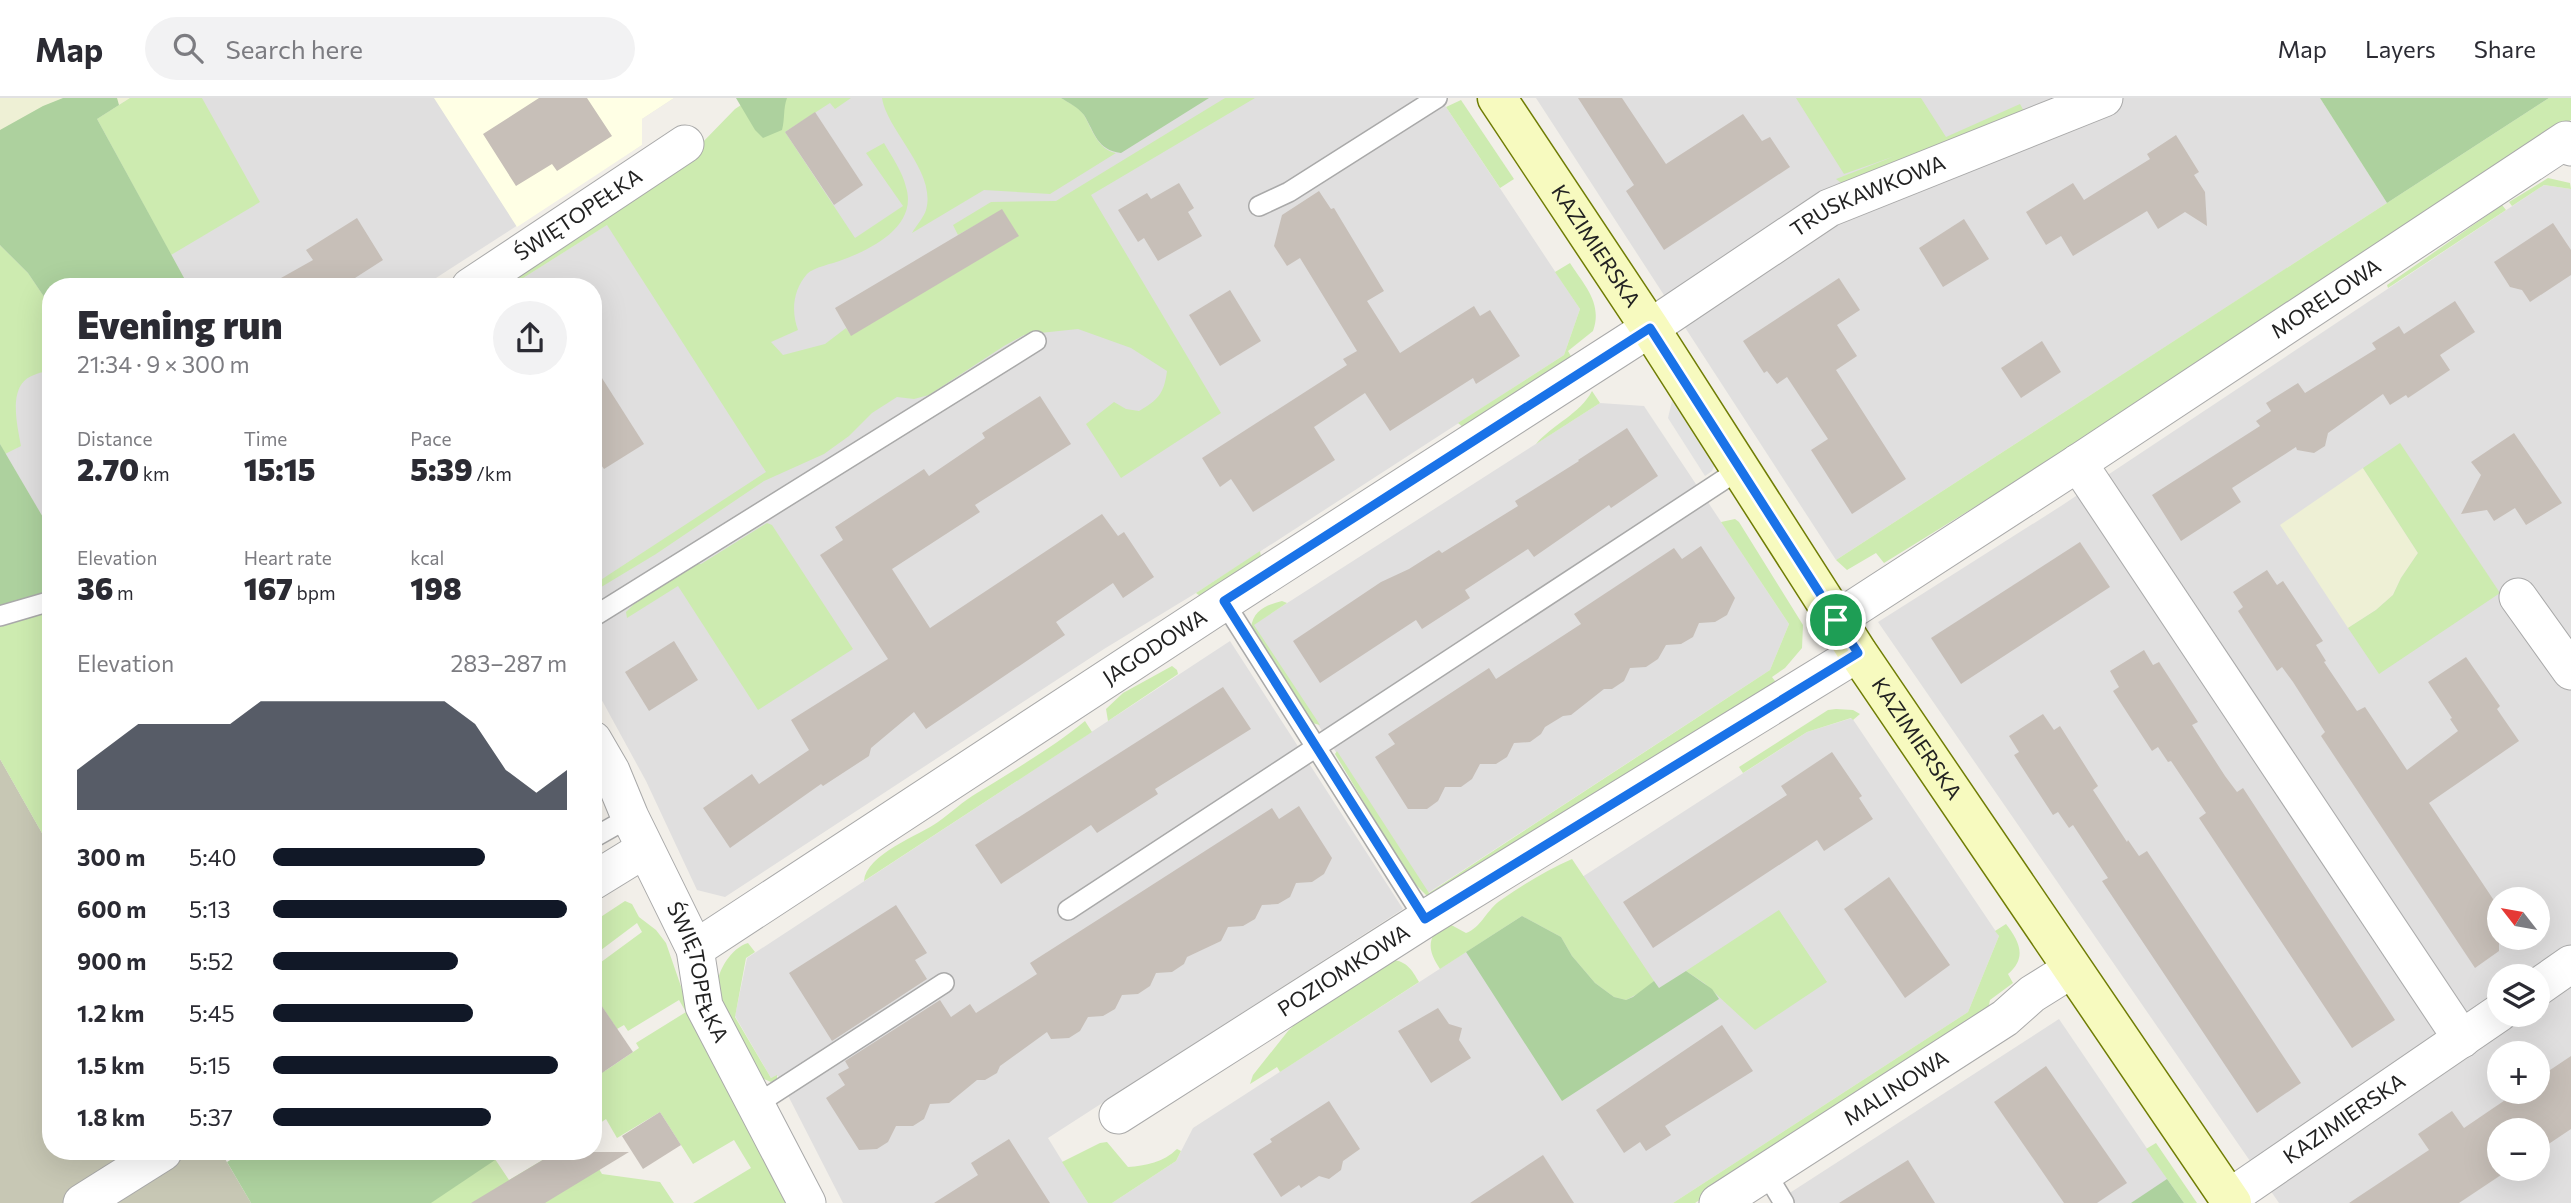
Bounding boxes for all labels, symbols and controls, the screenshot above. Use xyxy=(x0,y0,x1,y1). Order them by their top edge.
search box xyxy=(145,17,635,80)
text: Map xyxy=(35,28,103,69)
icon: search xyxy=(169,29,207,67)
text: Search here xyxy=(225,33,363,64)
text: Map xyxy=(2278,34,2327,63)
text: Layers xyxy=(2365,34,2436,63)
text: Share xyxy=(2474,34,2536,63)
street label: TRUSKAWKOWA xyxy=(1785,149,1948,241)
street label: ŚWIĘTOPEŁKA xyxy=(509,162,646,265)
street label: KAZIMIERSKA xyxy=(1547,179,1647,311)
street label: MORELOWA xyxy=(2266,252,2385,343)
text: Evening run xyxy=(77,300,283,347)
button: share xyxy=(493,301,567,375)
text: 21:34 · 9 × 300 m xyxy=(77,350,250,378)
text: Distance xyxy=(77,427,153,450)
text: Time xyxy=(244,427,287,450)
text: Pace xyxy=(410,427,452,450)
text: 2.70 xyxy=(77,450,139,487)
text: 15:15 xyxy=(244,450,315,487)
text: 5:39 xyxy=(410,450,473,487)
text: km xyxy=(139,462,170,485)
text: /km xyxy=(473,462,512,485)
text: Elevation xyxy=(77,546,157,569)
text: Heart rate xyxy=(244,546,332,569)
text: kcal xyxy=(410,546,444,569)
text: 36 xyxy=(77,569,113,606)
text: 167 xyxy=(244,569,293,606)
text: 198 xyxy=(410,569,462,606)
text: m xyxy=(113,581,134,604)
text: bpm xyxy=(293,581,336,604)
pin xyxy=(1806,590,1866,650)
icon: arrive xyxy=(1817,601,1855,639)
street label: JAGODOWA xyxy=(1097,603,1211,689)
text: Elevation xyxy=(77,649,174,677)
text: 283–287 m xyxy=(451,649,567,677)
street label: KAZIMIERSKA xyxy=(1867,672,1968,804)
text: 300 m xyxy=(77,843,145,871)
text: 5:40 xyxy=(189,843,236,871)
north arrow xyxy=(2487,887,2550,950)
map controls xyxy=(2487,887,2550,1181)
text: 600 m xyxy=(77,895,146,923)
text: 5:13 xyxy=(189,895,231,923)
street label: ŚWIĘTOPEŁKA xyxy=(663,897,735,1046)
street label: POZIOMKOWA xyxy=(1273,918,1414,1021)
text: 900 m xyxy=(77,947,146,975)
text: 5:52 xyxy=(189,947,234,975)
button: layers xyxy=(2487,964,2550,1027)
text: 1.2 km xyxy=(77,999,144,1027)
text: 5:45 xyxy=(189,999,235,1027)
button: + xyxy=(2487,1041,2550,1104)
street label: MALINOWA xyxy=(1838,1044,1952,1130)
text: 1.5 km xyxy=(77,1051,145,1079)
text: 5:15 xyxy=(189,1051,231,1079)
street label: KAZIMIERSKA xyxy=(2278,1067,2409,1168)
text: 1.8 km xyxy=(77,1103,145,1131)
text: 5:37 xyxy=(189,1103,233,1131)
button: − xyxy=(2487,1118,2550,1181)

